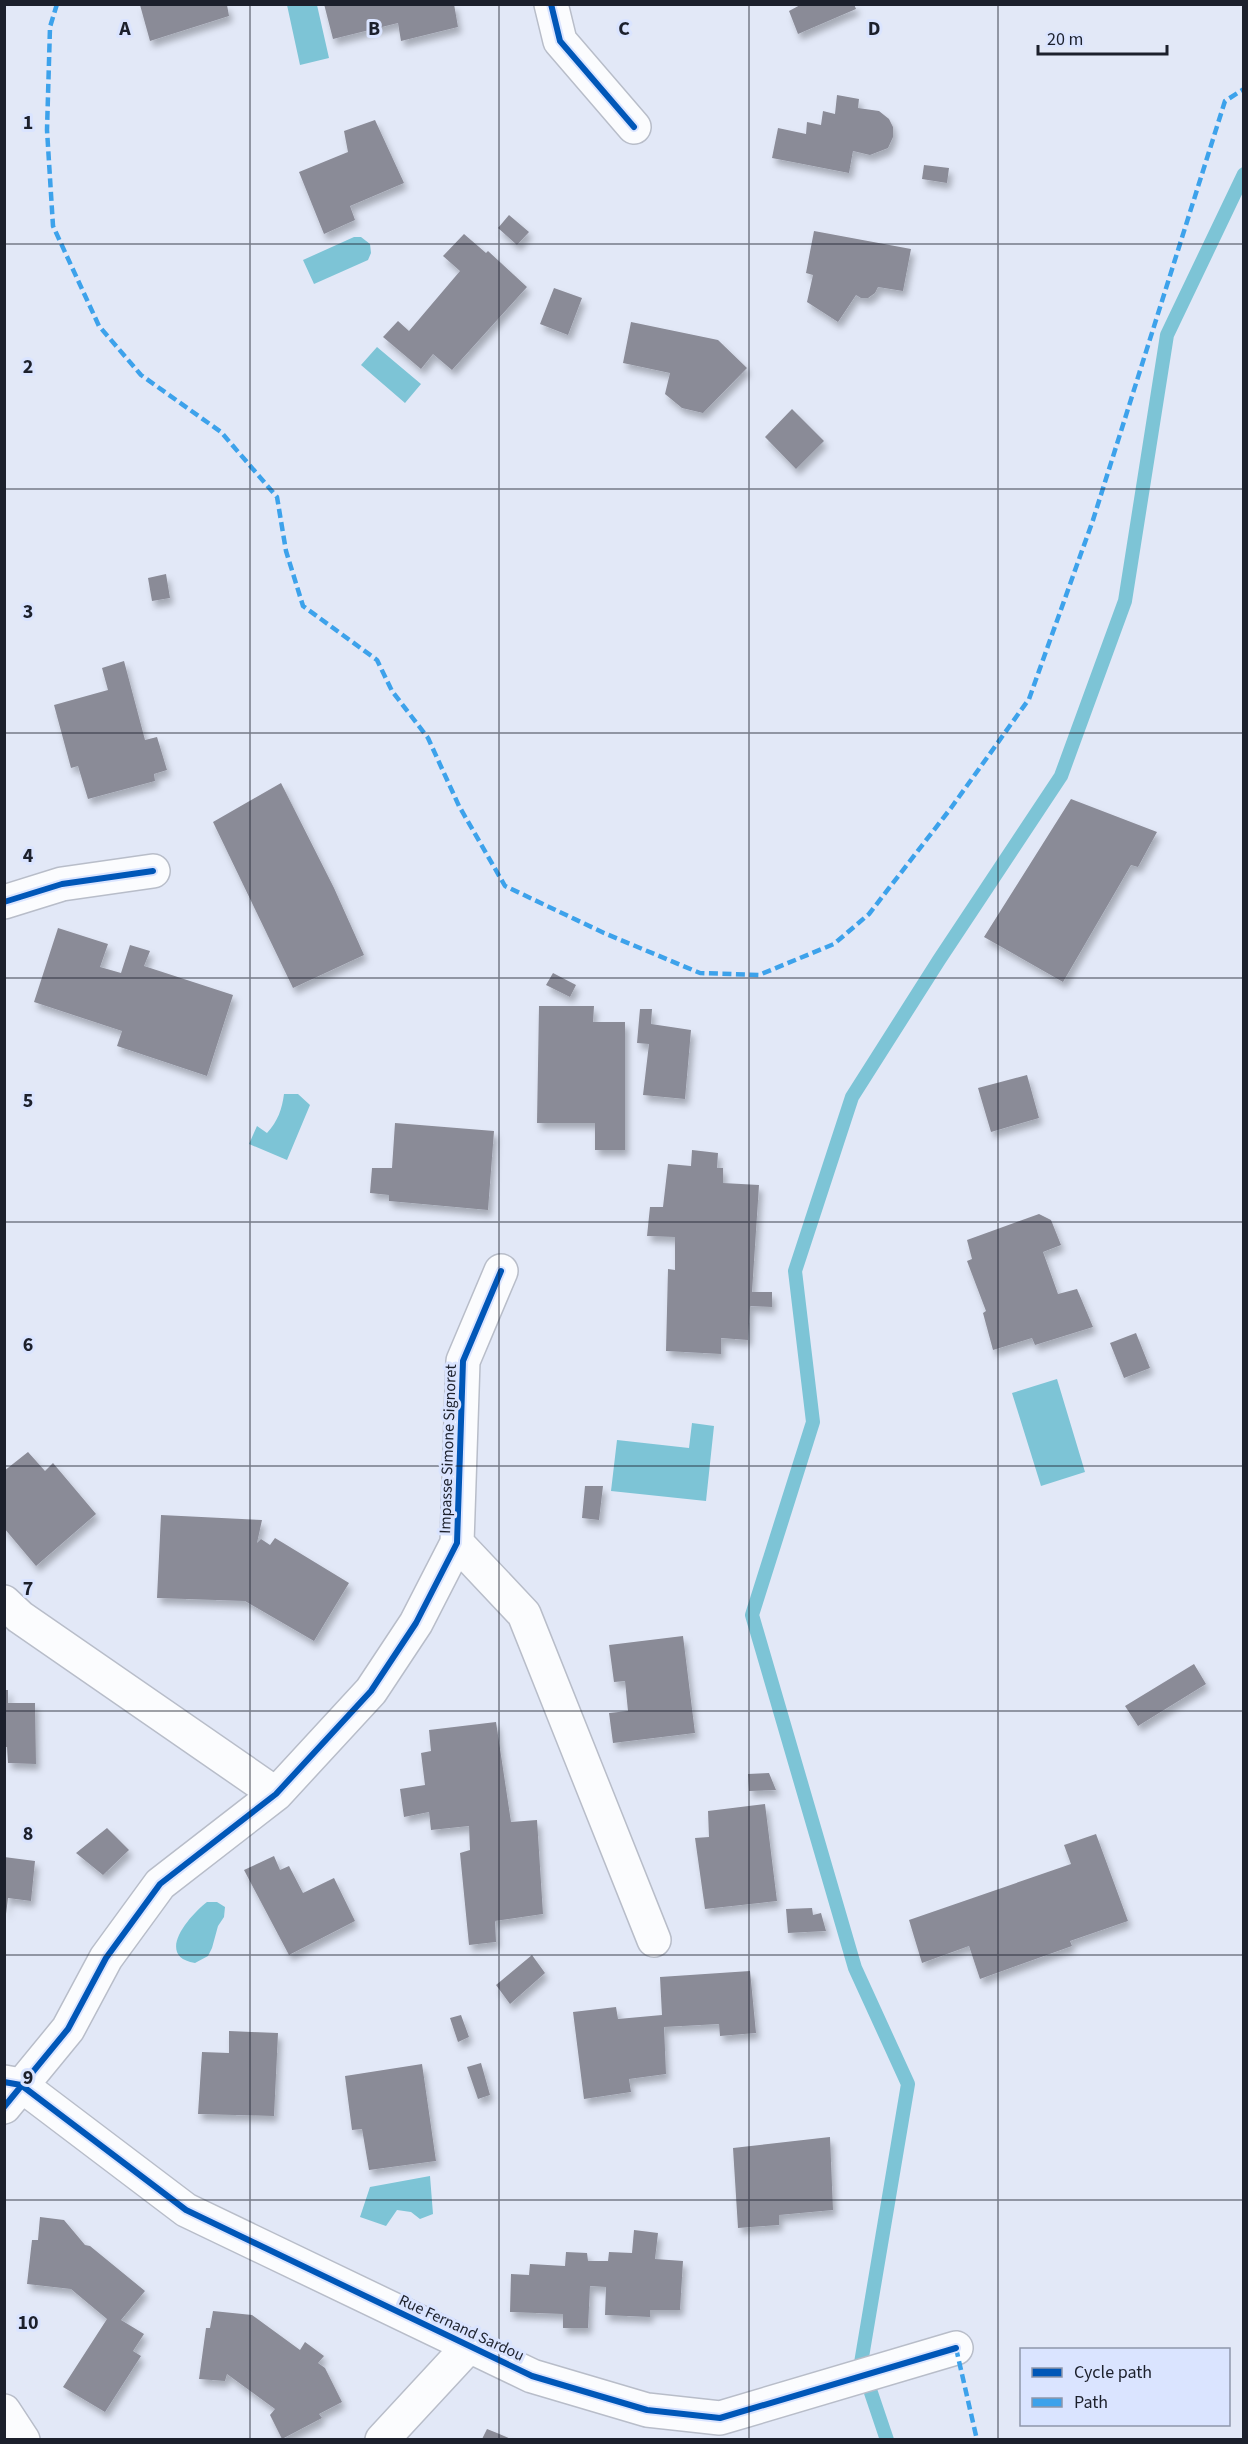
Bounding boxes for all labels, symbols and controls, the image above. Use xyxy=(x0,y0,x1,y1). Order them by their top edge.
text: A xyxy=(118,15,131,43)
text: B xyxy=(368,15,380,43)
text: C xyxy=(618,15,630,43)
text: D xyxy=(868,15,880,43)
scale bar xyxy=(1038,18,1167,56)
text: 20 m xyxy=(1047,27,1083,52)
text: 1 xyxy=(23,109,33,137)
text: 2 xyxy=(23,353,33,381)
text: 3 xyxy=(23,598,33,626)
text: 4 xyxy=(23,842,34,870)
text: 5 xyxy=(23,1087,33,1115)
text: 6 xyxy=(23,1331,33,1359)
street label: Impasse Simone Signoret xyxy=(434,1363,462,1534)
text: 7 xyxy=(23,1575,33,1603)
text: 8 xyxy=(23,1820,33,1848)
text: 9 xyxy=(23,2064,33,2092)
street label: Rue Fernand Sardou xyxy=(395,2289,528,2367)
text: 10 xyxy=(17,2309,39,2337)
legend xyxy=(1020,2348,1230,2426)
text: Cycle path xyxy=(1074,2360,1152,2385)
text: Path xyxy=(1074,2390,1108,2415)

